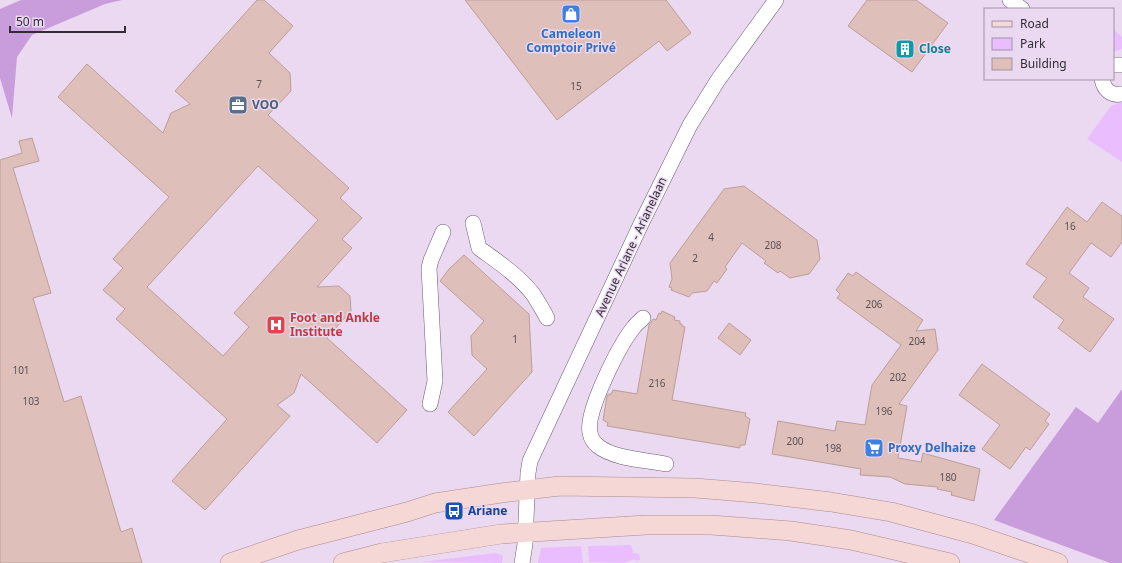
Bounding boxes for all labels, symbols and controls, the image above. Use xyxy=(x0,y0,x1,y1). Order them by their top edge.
shop icon: Cameleon Comptoir Privé xyxy=(560,3,582,25)
scale bar xyxy=(10,8,125,34)
legend xyxy=(984,8,1114,80)
text: 50 m xyxy=(16,13,44,30)
text: Road xyxy=(1020,15,1049,32)
place label: Cameleon Comptoir Privé xyxy=(526,25,616,56)
text: Park xyxy=(1020,35,1046,52)
building icon: Close xyxy=(894,38,916,60)
place label: Close xyxy=(919,40,951,57)
text: Building xyxy=(1020,55,1067,72)
house number: 7 xyxy=(256,77,262,91)
house number: 15 xyxy=(570,79,582,93)
office icon: VOO xyxy=(227,94,249,116)
place label: VOO xyxy=(252,96,279,113)
street label: Avenue Ariane - Arianelaan xyxy=(591,174,670,320)
house number: 16 xyxy=(1064,219,1076,233)
house number: 4 xyxy=(708,230,714,244)
house number: 208 xyxy=(764,238,782,252)
house number: 2 xyxy=(692,251,698,265)
house number: 206 xyxy=(865,297,883,311)
place label: Foot and Ankle Institute xyxy=(290,309,380,340)
hospital icon: Foot and Ankle Institute xyxy=(265,314,287,336)
house number: 1 xyxy=(512,332,518,346)
house number: 204 xyxy=(908,334,926,348)
house number: 101 xyxy=(12,363,30,377)
house number: 202 xyxy=(889,370,907,384)
house number: 216 xyxy=(648,376,666,390)
house number: 103 xyxy=(22,394,40,408)
house number: 196 xyxy=(875,404,893,418)
house number: 200 xyxy=(786,434,804,448)
supermarket icon: Proxy Delhaize xyxy=(863,437,885,459)
place label: Proxy Delhaize xyxy=(888,439,976,456)
house number: 198 xyxy=(824,441,842,455)
house number: 180 xyxy=(939,470,957,484)
bus stop icon: Ariane xyxy=(443,500,465,522)
place label: Ariane xyxy=(468,502,507,519)

